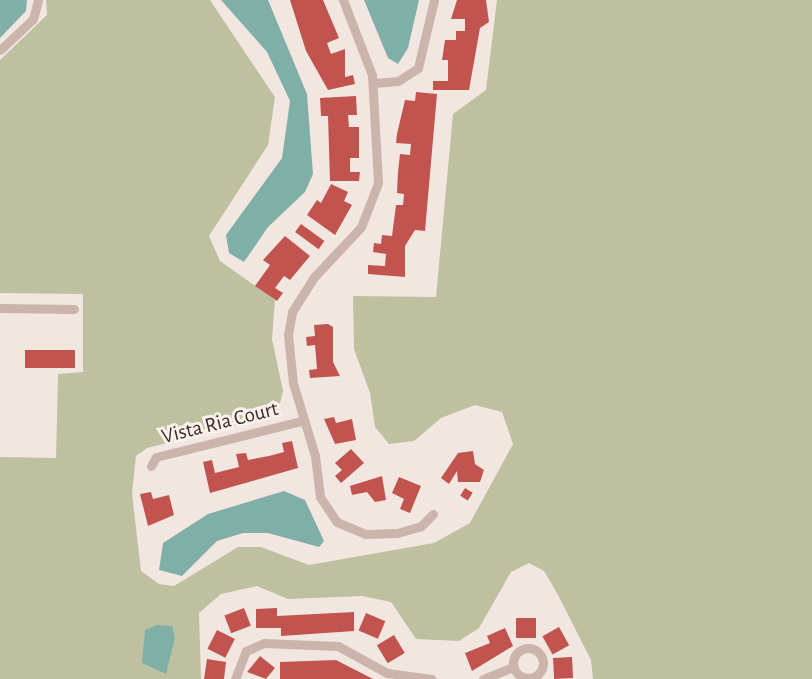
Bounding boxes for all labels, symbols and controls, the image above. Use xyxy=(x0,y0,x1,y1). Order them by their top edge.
street label: Vista Ria Court xyxy=(159,396,281,450)

